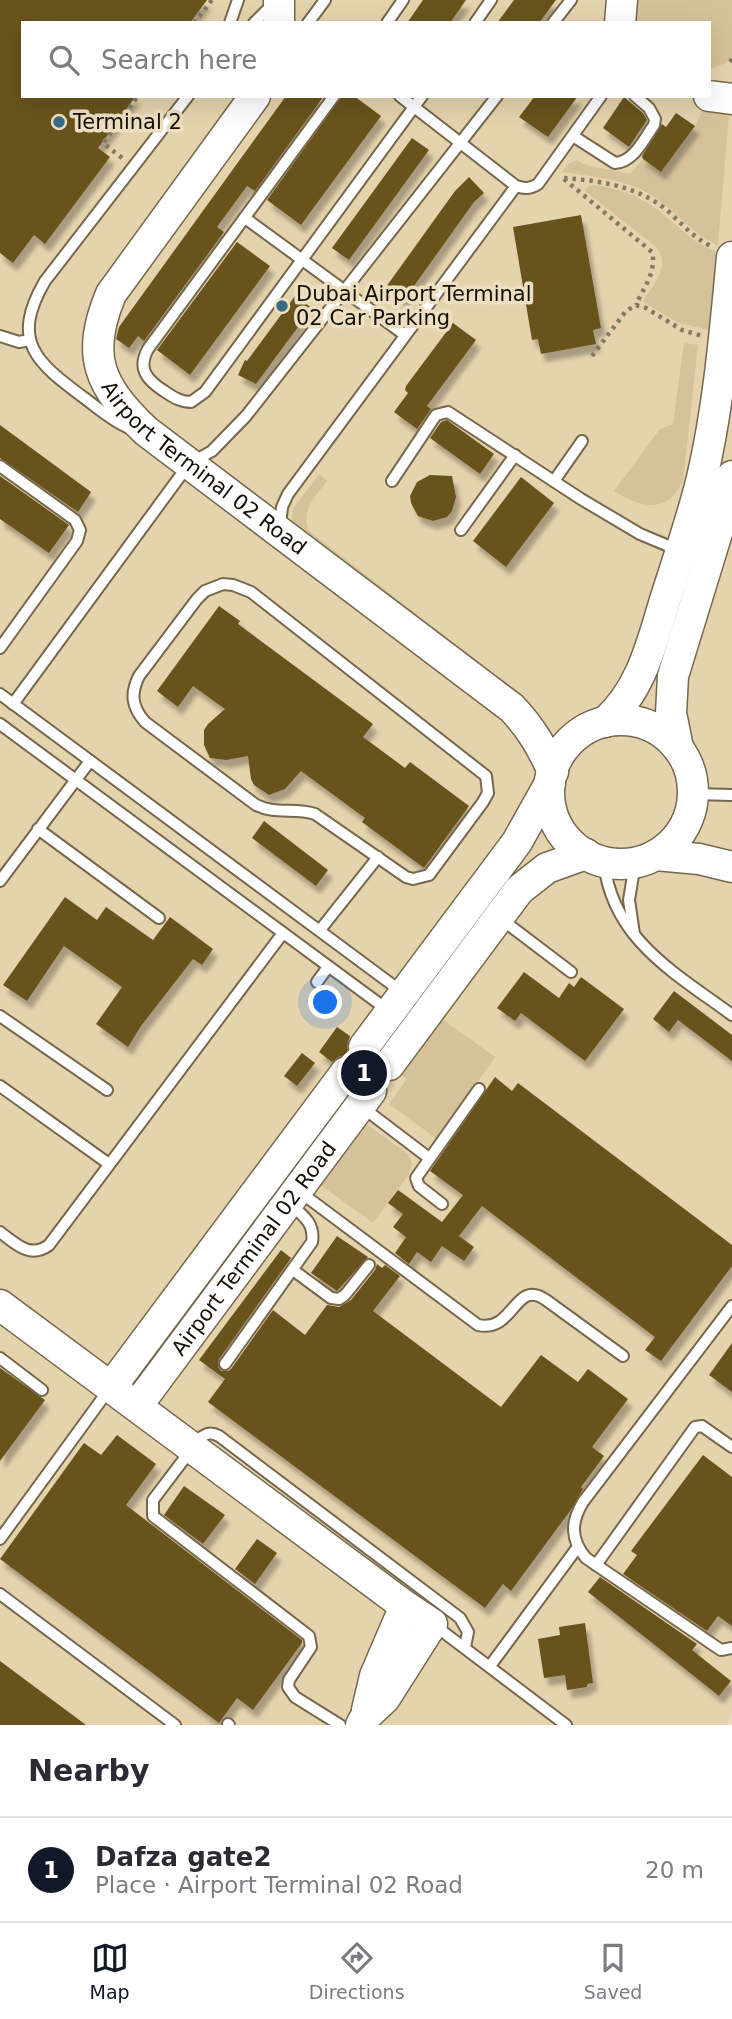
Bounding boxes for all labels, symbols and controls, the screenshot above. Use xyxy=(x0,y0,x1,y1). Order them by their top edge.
search box xyxy=(21,21,711,98)
icon: search xyxy=(45,41,83,79)
text: Search here xyxy=(101,45,257,75)
place label: Terminal 2 xyxy=(72,110,182,134)
marker: Terminal 2 xyxy=(51,114,67,130)
place label: Dubai Airport Terminal 02 Car Parking xyxy=(296,282,532,330)
marker: Dubai Airport Terminal 02 Car Parking xyxy=(274,298,290,314)
street label: Airport Terminal 02 Road xyxy=(96,377,311,560)
your location xyxy=(308,985,342,1019)
pin: 1 xyxy=(341,1047,387,1099)
street label: Airport Terminal 02 Road xyxy=(167,1137,341,1360)
text: Nearby xyxy=(28,1753,150,1788)
text: Dafza gate2 xyxy=(95,1842,271,1872)
text: 1 xyxy=(43,1857,59,1883)
text: 20 m xyxy=(645,1857,704,1883)
text: Place · Airport Terminal 02 Road xyxy=(95,1872,463,1898)
tab: Map xyxy=(90,1939,130,2003)
tab: Directions xyxy=(309,1939,405,2003)
tab: Saved xyxy=(584,1939,642,2003)

